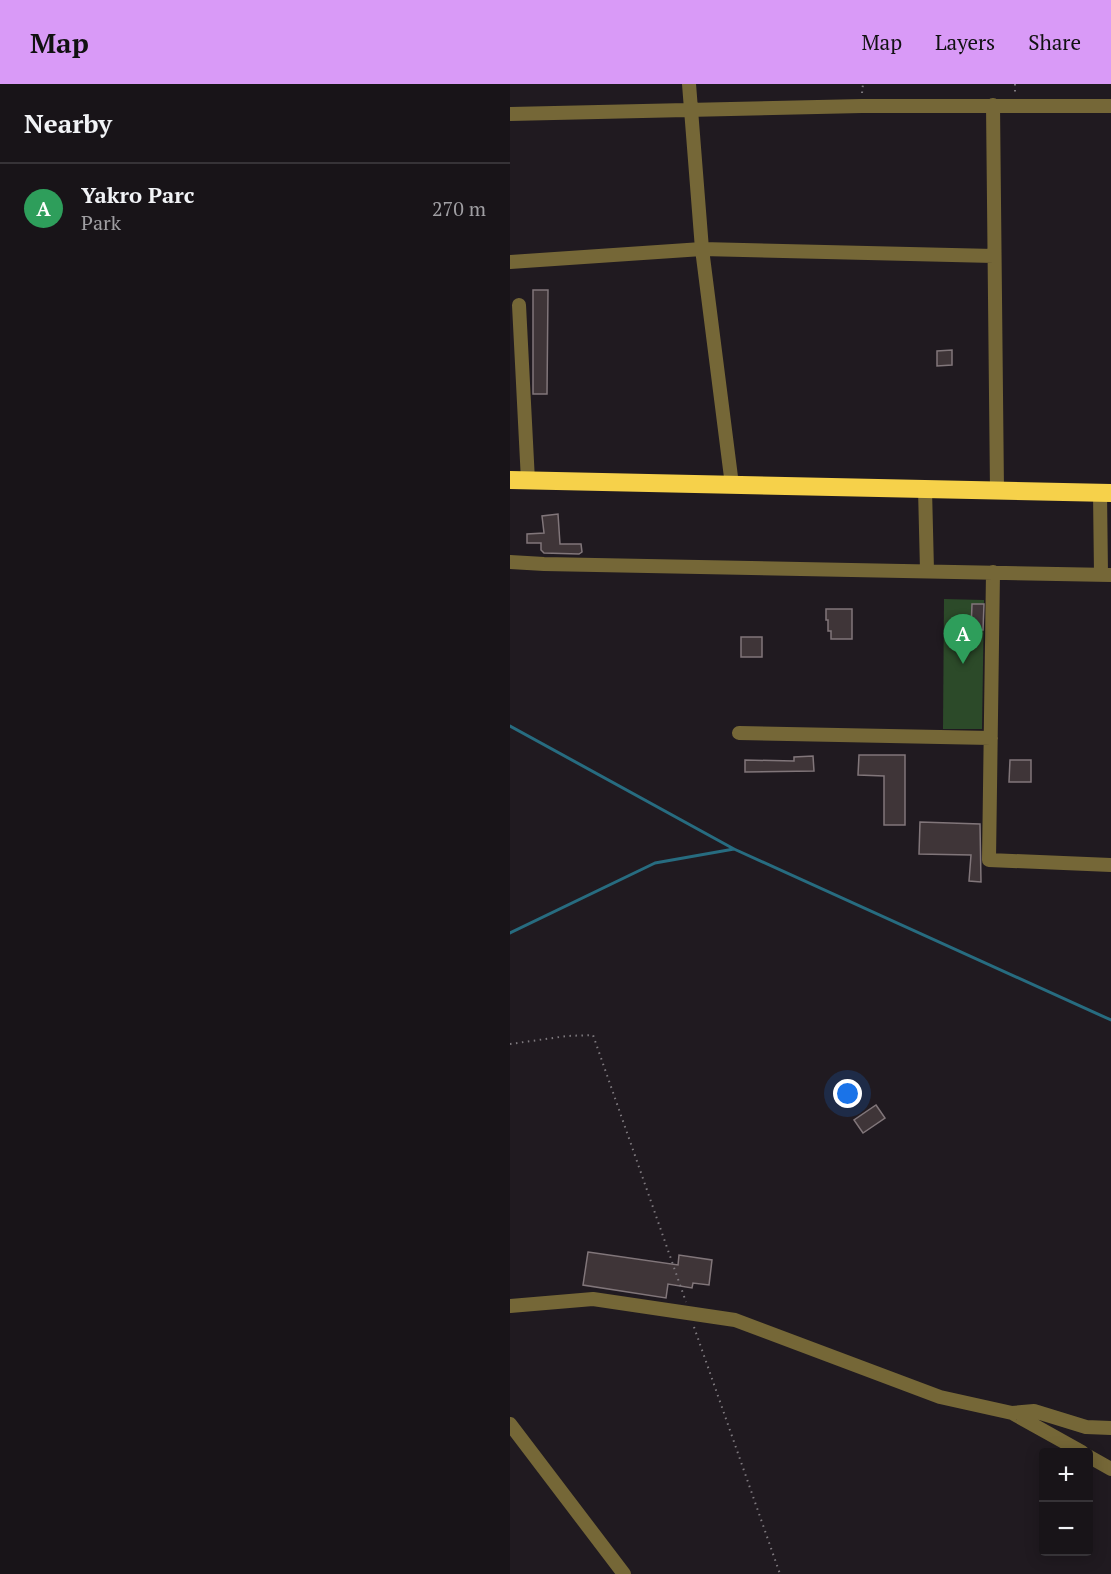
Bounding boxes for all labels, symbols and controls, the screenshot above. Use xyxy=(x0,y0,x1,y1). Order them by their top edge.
text: Map xyxy=(30,24,89,61)
text: Map xyxy=(861,28,902,56)
text: Layers xyxy=(935,28,995,56)
text: Share xyxy=(1028,28,1081,56)
text: Nearby xyxy=(24,106,112,140)
text: Yakro Parc xyxy=(81,180,194,209)
text: A xyxy=(36,195,51,222)
text: 270 m xyxy=(432,195,486,222)
text: Park xyxy=(81,209,121,236)
pin: A xyxy=(944,614,982,664)
your location xyxy=(833,1079,862,1108)
map controls xyxy=(1039,1448,1093,1556)
button: + xyxy=(1039,1448,1093,1502)
button: − xyxy=(1039,1502,1093,1556)

